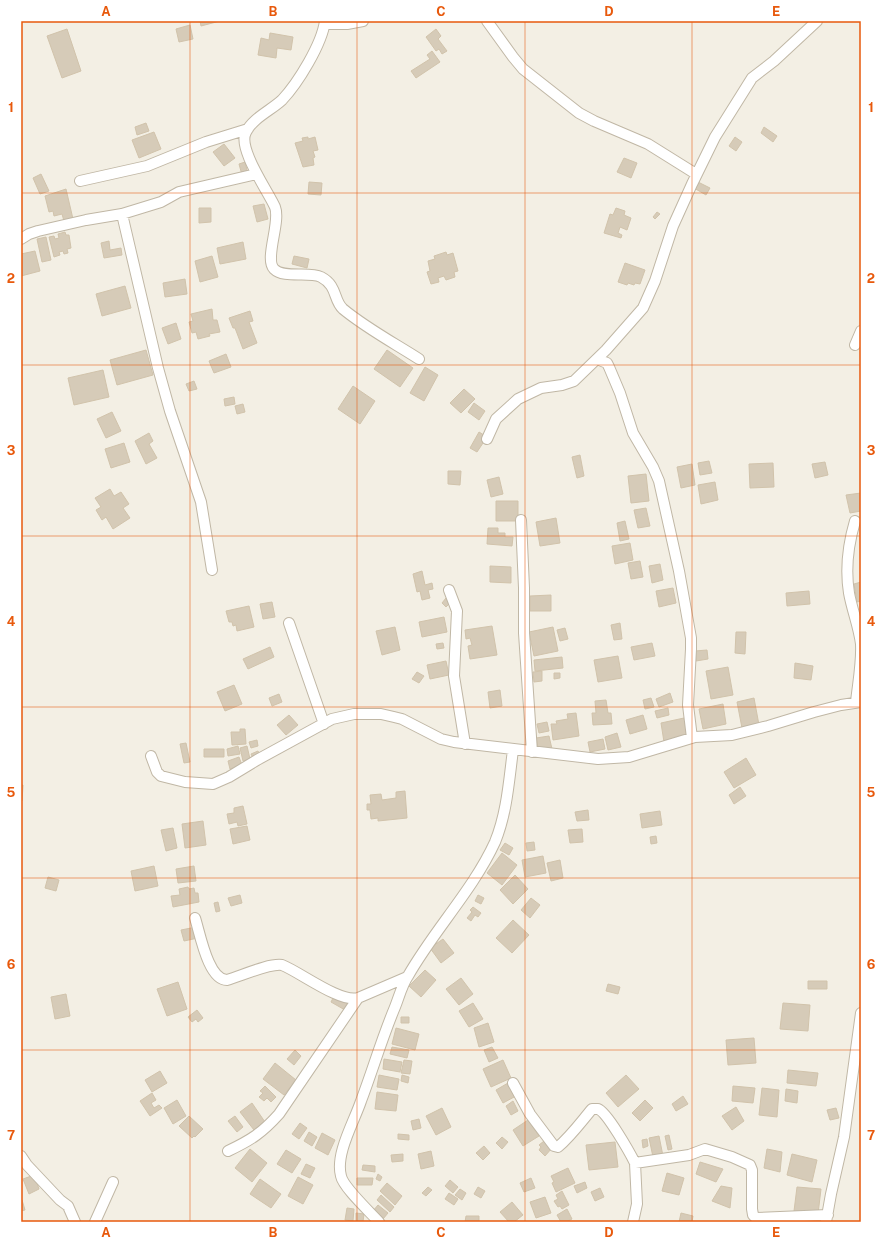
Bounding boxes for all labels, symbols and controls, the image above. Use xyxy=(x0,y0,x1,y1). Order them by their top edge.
text: A xyxy=(101,4,111,19)
text: B xyxy=(269,4,278,19)
text: C xyxy=(436,4,446,19)
text: D xyxy=(604,4,614,19)
text: E xyxy=(772,4,780,19)
text: 1 xyxy=(8,100,14,115)
text: 1 xyxy=(868,100,874,115)
text: 2 xyxy=(7,271,15,286)
text: 2 xyxy=(867,271,875,286)
text: 3 xyxy=(7,443,16,458)
text: 3 xyxy=(867,443,876,458)
text: 4 xyxy=(7,614,16,629)
text: 4 xyxy=(867,614,876,629)
text: 5 xyxy=(7,785,16,800)
text: 5 xyxy=(867,785,876,800)
text: 6 xyxy=(7,957,16,972)
text: 6 xyxy=(867,957,876,972)
text: 7 xyxy=(7,1128,15,1143)
text: 7 xyxy=(867,1128,875,1143)
text: A xyxy=(101,1225,111,1240)
text: B xyxy=(269,1225,278,1240)
text: C xyxy=(436,1225,446,1240)
text: D xyxy=(604,1225,614,1240)
text: E xyxy=(772,1225,780,1240)

